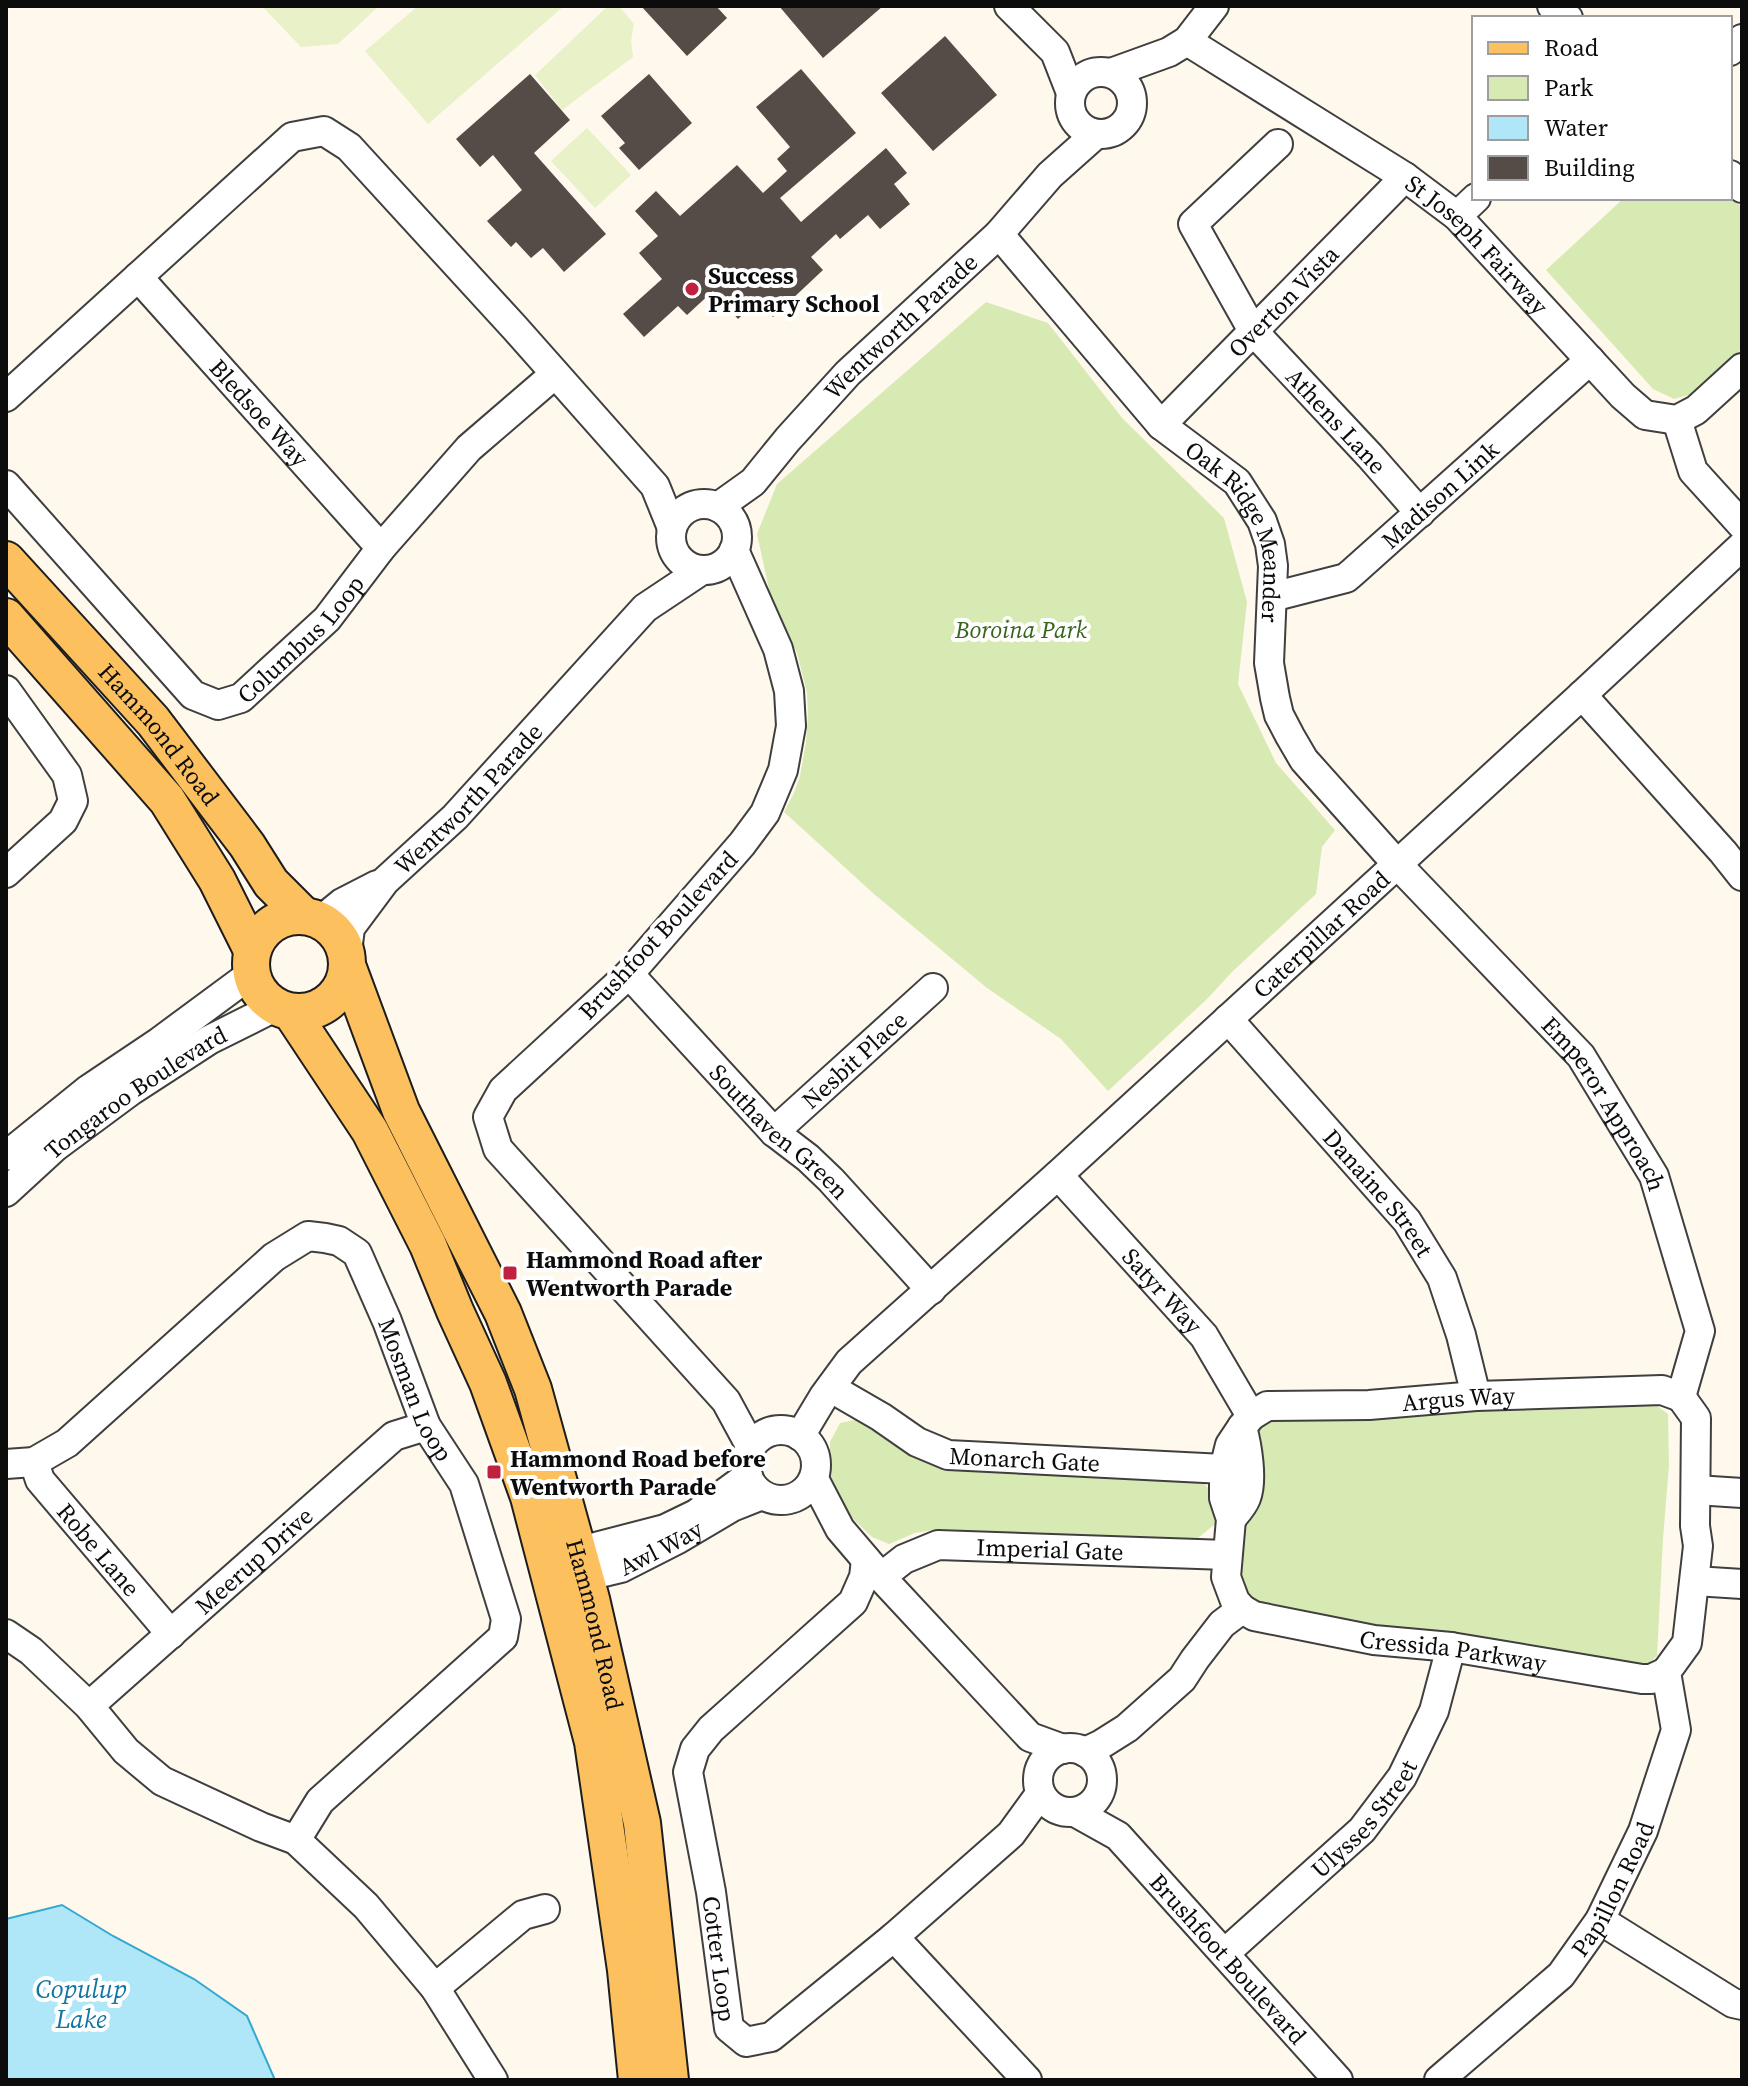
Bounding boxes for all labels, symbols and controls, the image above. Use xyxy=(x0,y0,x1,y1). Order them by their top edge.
legend xyxy=(1472,16,1732,200)
text: Road xyxy=(1544,31,1599,64)
text: Park xyxy=(1544,71,1594,104)
text: Water xyxy=(1544,111,1608,144)
text: Building xyxy=(1544,151,1635,184)
street label: St Joseph Fairway xyxy=(1399,167,1557,322)
street label: Overton Vista xyxy=(1220,237,1346,364)
street label: Wentworth Parade xyxy=(816,246,984,406)
place label: Success Primary School xyxy=(708,259,880,320)
marker: Success Primary School xyxy=(683,280,701,298)
street label: Bledsoe Way xyxy=(202,351,317,474)
street label: Athens Lane xyxy=(1279,360,1394,481)
street label: Oak Ridge Meander xyxy=(1179,433,1290,623)
street label: Madison Link xyxy=(1374,433,1506,556)
street label: Columbus Loop xyxy=(229,568,371,710)
park label: Boroina Park xyxy=(954,613,1088,646)
street label: Hammond Road xyxy=(91,656,228,812)
street label: Wentworth Parade xyxy=(387,715,549,882)
street label: Brushfoot Boulevard xyxy=(571,843,745,1027)
street label: Caterpillar Road xyxy=(1245,862,1397,1005)
street label: Nesbit Place xyxy=(794,1003,914,1116)
street label: Emperor Approach xyxy=(1535,1009,1674,1195)
street label: Tongaroo Boulevard xyxy=(36,1017,232,1166)
street label: Southaven Green xyxy=(703,1056,857,1206)
street label: Danaine Street xyxy=(1316,1121,1442,1263)
street label: Satyr Way xyxy=(1115,1240,1211,1341)
place label: Hammond Road after Wentworth Parade xyxy=(526,1243,763,1304)
marker: Hammond Road after Wentworth Parade xyxy=(501,1264,519,1282)
street label: Mosman Loop xyxy=(371,1313,461,1467)
street label: Argus Way xyxy=(1401,1378,1516,1419)
street label: Monarch Gate xyxy=(948,1439,1101,1479)
place label: Hammond Road before Wentworth Parade xyxy=(510,1442,766,1503)
marker: Hammond Road before Wentworth Parade xyxy=(485,1463,503,1481)
street label: Robe Lane xyxy=(50,1496,148,1603)
street label: Meerup Drive xyxy=(188,1499,320,1621)
street label: Awl Way xyxy=(613,1511,709,1583)
street label: Imperial Gate xyxy=(976,1530,1124,1568)
street label: Hammond Road xyxy=(559,1535,632,1713)
street label: Cressida Parkway xyxy=(1357,1621,1550,1679)
street label: Ulysses Street xyxy=(1303,1754,1424,1885)
street label: Papillon Road xyxy=(1563,1817,1662,1963)
street label: Brushfoot Boulevard xyxy=(1142,1866,1315,2051)
street label: Cotter Loop xyxy=(695,1894,744,2023)
water label: Copulup Lake xyxy=(35,1971,127,2037)

